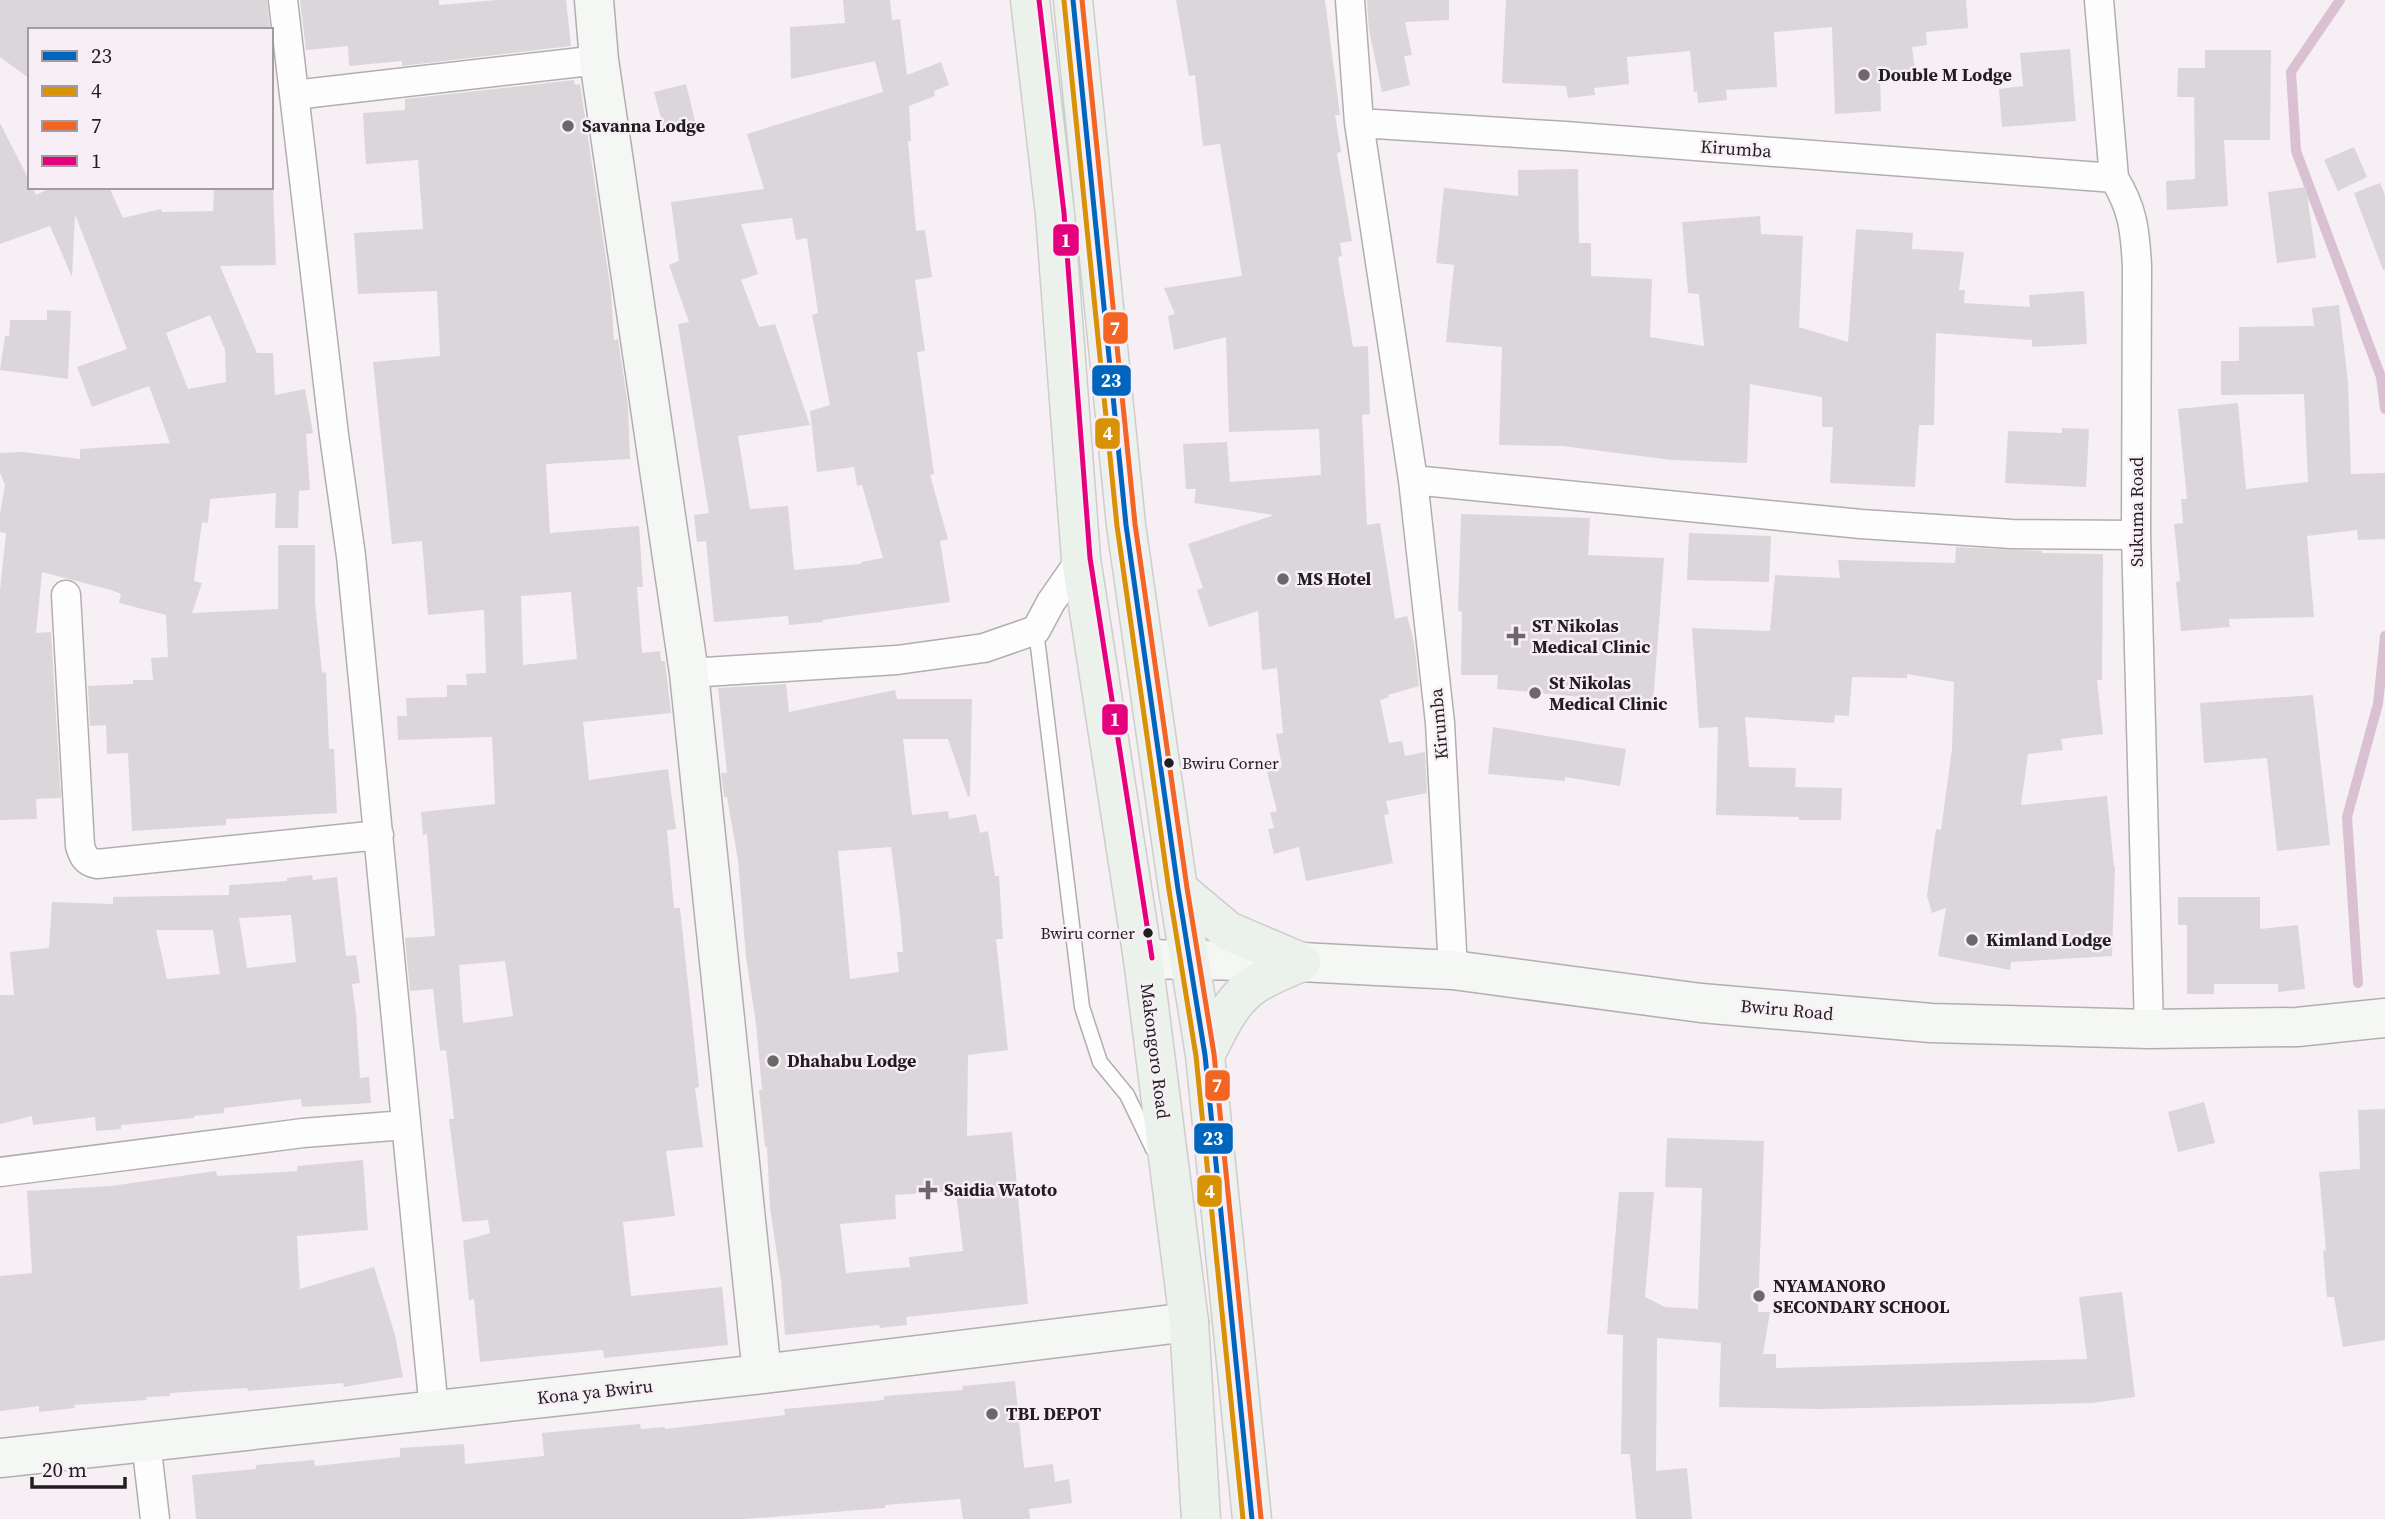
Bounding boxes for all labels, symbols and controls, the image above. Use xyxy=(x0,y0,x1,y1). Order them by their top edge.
legend xyxy=(28,28,273,189)
text: 23 xyxy=(91,41,112,70)
place label: Double M Lodge xyxy=(1878,62,2012,87)
marker: Double M Lodge xyxy=(1856,67,1872,83)
text: 4 xyxy=(91,76,102,105)
text: 7 xyxy=(91,111,102,140)
place label: Savanna Lodge xyxy=(582,113,705,138)
marker: Savanna Lodge xyxy=(560,118,576,134)
street label: Kirumba xyxy=(1700,134,1773,164)
text: 1 xyxy=(91,146,102,175)
line badge: 1 xyxy=(1052,223,1080,257)
text: 1 xyxy=(1061,227,1071,253)
line badge: 7 xyxy=(1102,311,1129,345)
text: 7 xyxy=(1110,315,1120,341)
line badge: 23 xyxy=(1091,364,1132,397)
text: 23 xyxy=(1101,367,1121,393)
line badge: 4 xyxy=(1094,417,1121,450)
text: 4 xyxy=(1103,420,1113,446)
street label: Sukuma Road xyxy=(2124,457,2149,567)
place label: MS Hotel xyxy=(1297,566,1372,591)
marker: MS Hotel xyxy=(1275,571,1291,587)
place label: ST Nikolas Medical Clinic xyxy=(1532,613,1650,659)
marker: ST Nikolas Medical Clinic xyxy=(1506,626,1526,646)
place label: St Nikolas Medical Clinic xyxy=(1549,670,1667,716)
marker: St Nikolas Medical Clinic xyxy=(1527,685,1543,701)
street label: Kirumba xyxy=(1423,687,1454,761)
line badge: 1 xyxy=(1101,703,1129,736)
text: 1 xyxy=(1110,706,1120,732)
place label: Bwiru Corner xyxy=(1182,752,1279,774)
marker: Bwiru Corner xyxy=(1162,756,1176,770)
place label: Bwiru corner xyxy=(1040,922,1135,944)
marker: Bwiru corner xyxy=(1141,926,1155,940)
place label: Kimland Lodge xyxy=(1986,927,2111,952)
marker: Kimland Lodge xyxy=(1964,932,1980,948)
street label: Makongoro Road xyxy=(1135,982,1176,1120)
street label: Bwiru Road xyxy=(1740,993,1835,1026)
place label: Dhahabu Lodge xyxy=(787,1048,916,1073)
marker: Dhahabu Lodge xyxy=(765,1053,781,1069)
line badge: 7 xyxy=(1204,1069,1231,1102)
text: 7 xyxy=(1212,1072,1222,1098)
line badge: 23 xyxy=(1193,1122,1234,1155)
text: 23 xyxy=(1203,1125,1223,1151)
line badge: 4 xyxy=(1196,1174,1223,1208)
place label: Saidia Watoto xyxy=(944,1177,1057,1202)
text: 4 xyxy=(1205,1178,1215,1204)
marker: Saidia Watoto xyxy=(918,1180,938,1200)
place label: NYAMANORO SECONDARY SCHOOL xyxy=(1773,1273,1950,1319)
marker: NYAMANORO SECONDARY SCHOOL xyxy=(1751,1288,1767,1304)
street label: Kona ya Bwiru xyxy=(536,1373,654,1410)
place label: TBL DEPOT xyxy=(1006,1401,1102,1426)
marker: TBL DEPOT xyxy=(984,1406,1000,1422)
scale bar xyxy=(32,1446,124,1490)
text: 20 m xyxy=(42,1455,87,1484)

